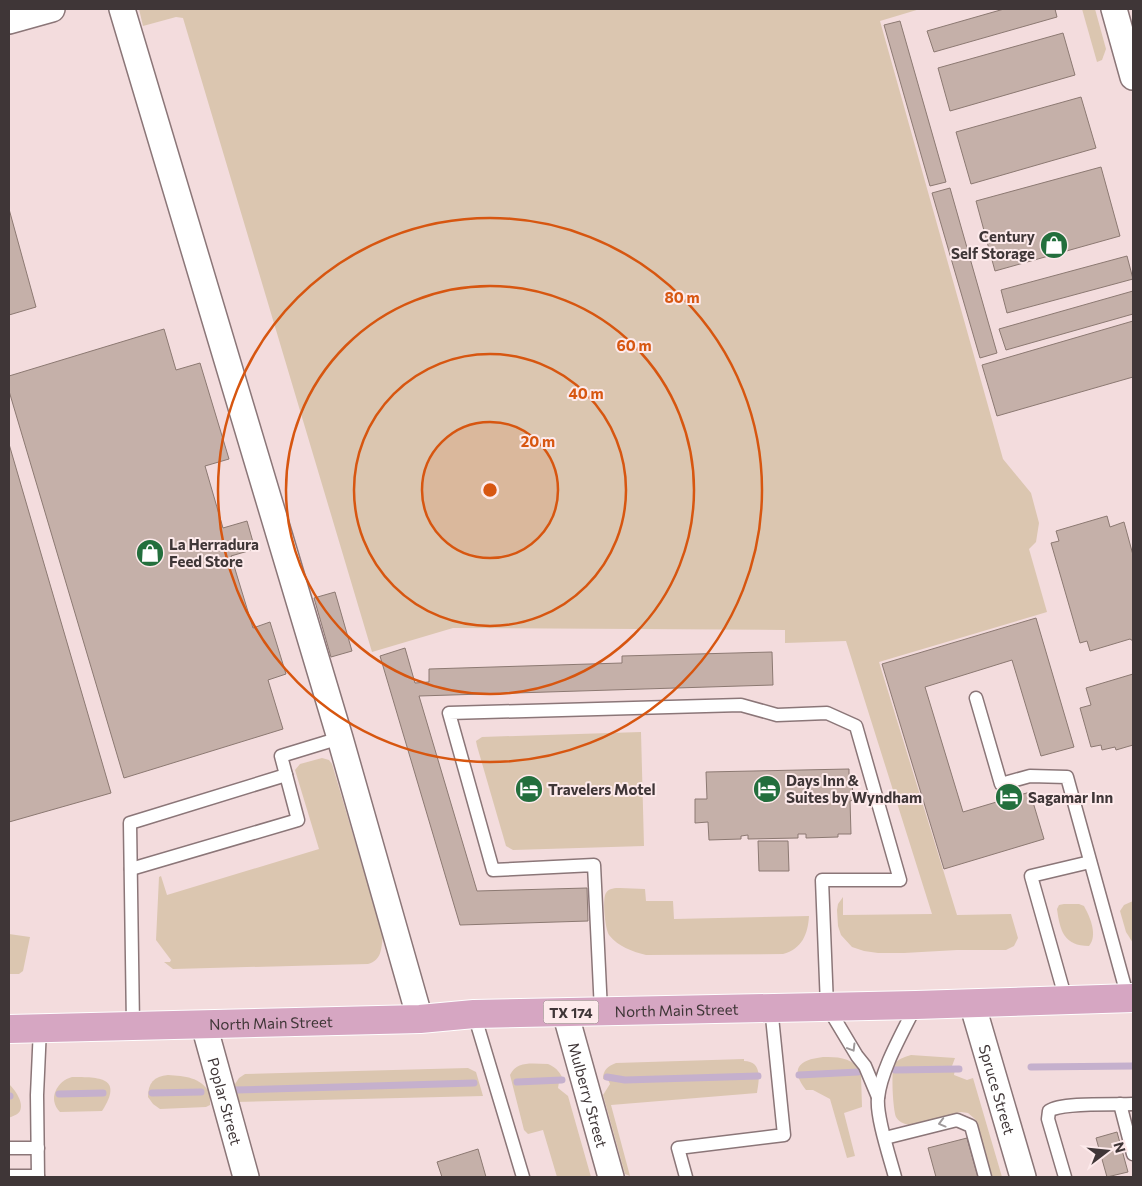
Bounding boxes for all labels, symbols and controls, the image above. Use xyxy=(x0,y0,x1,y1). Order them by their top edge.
place label: Century Self Storage xyxy=(951,227,1036,262)
shop icon: Century Self Storage xyxy=(1039,230,1069,260)
text: 80 m xyxy=(664,288,700,306)
text: 60 m xyxy=(616,336,652,354)
text: 40 m xyxy=(568,384,604,402)
text: 20 m xyxy=(521,432,555,450)
centre of rings xyxy=(481,481,499,499)
place label: La Herradura Feed Store xyxy=(169,535,259,570)
shop icon: La Herradura Feed Store xyxy=(135,538,165,568)
place label: Days Inn & Suites by Wyndham xyxy=(786,771,922,806)
hotel icon: Travelers Motel xyxy=(514,774,544,804)
hotel icon: Days Inn & Suites by Wyndham xyxy=(752,774,782,804)
place label: Travelers Motel xyxy=(548,780,656,798)
hotel icon: Sagamar Inn xyxy=(994,782,1024,812)
place label: Sagamar Inn xyxy=(1028,788,1113,806)
road number: TX 174 xyxy=(544,1000,598,1024)
street label: North Main Street xyxy=(615,1000,739,1020)
street label: North Main Street xyxy=(209,1012,333,1033)
street label: Mulberry Street xyxy=(565,1040,611,1149)
one-way arrow xyxy=(845,1042,855,1051)
street label: Spruce Street xyxy=(976,1042,1019,1136)
street label: Poplar Street xyxy=(204,1055,246,1147)
one-way arrow xyxy=(939,1118,947,1128)
north arrow xyxy=(1082,1126,1132,1176)
text: N xyxy=(1110,1140,1130,1155)

